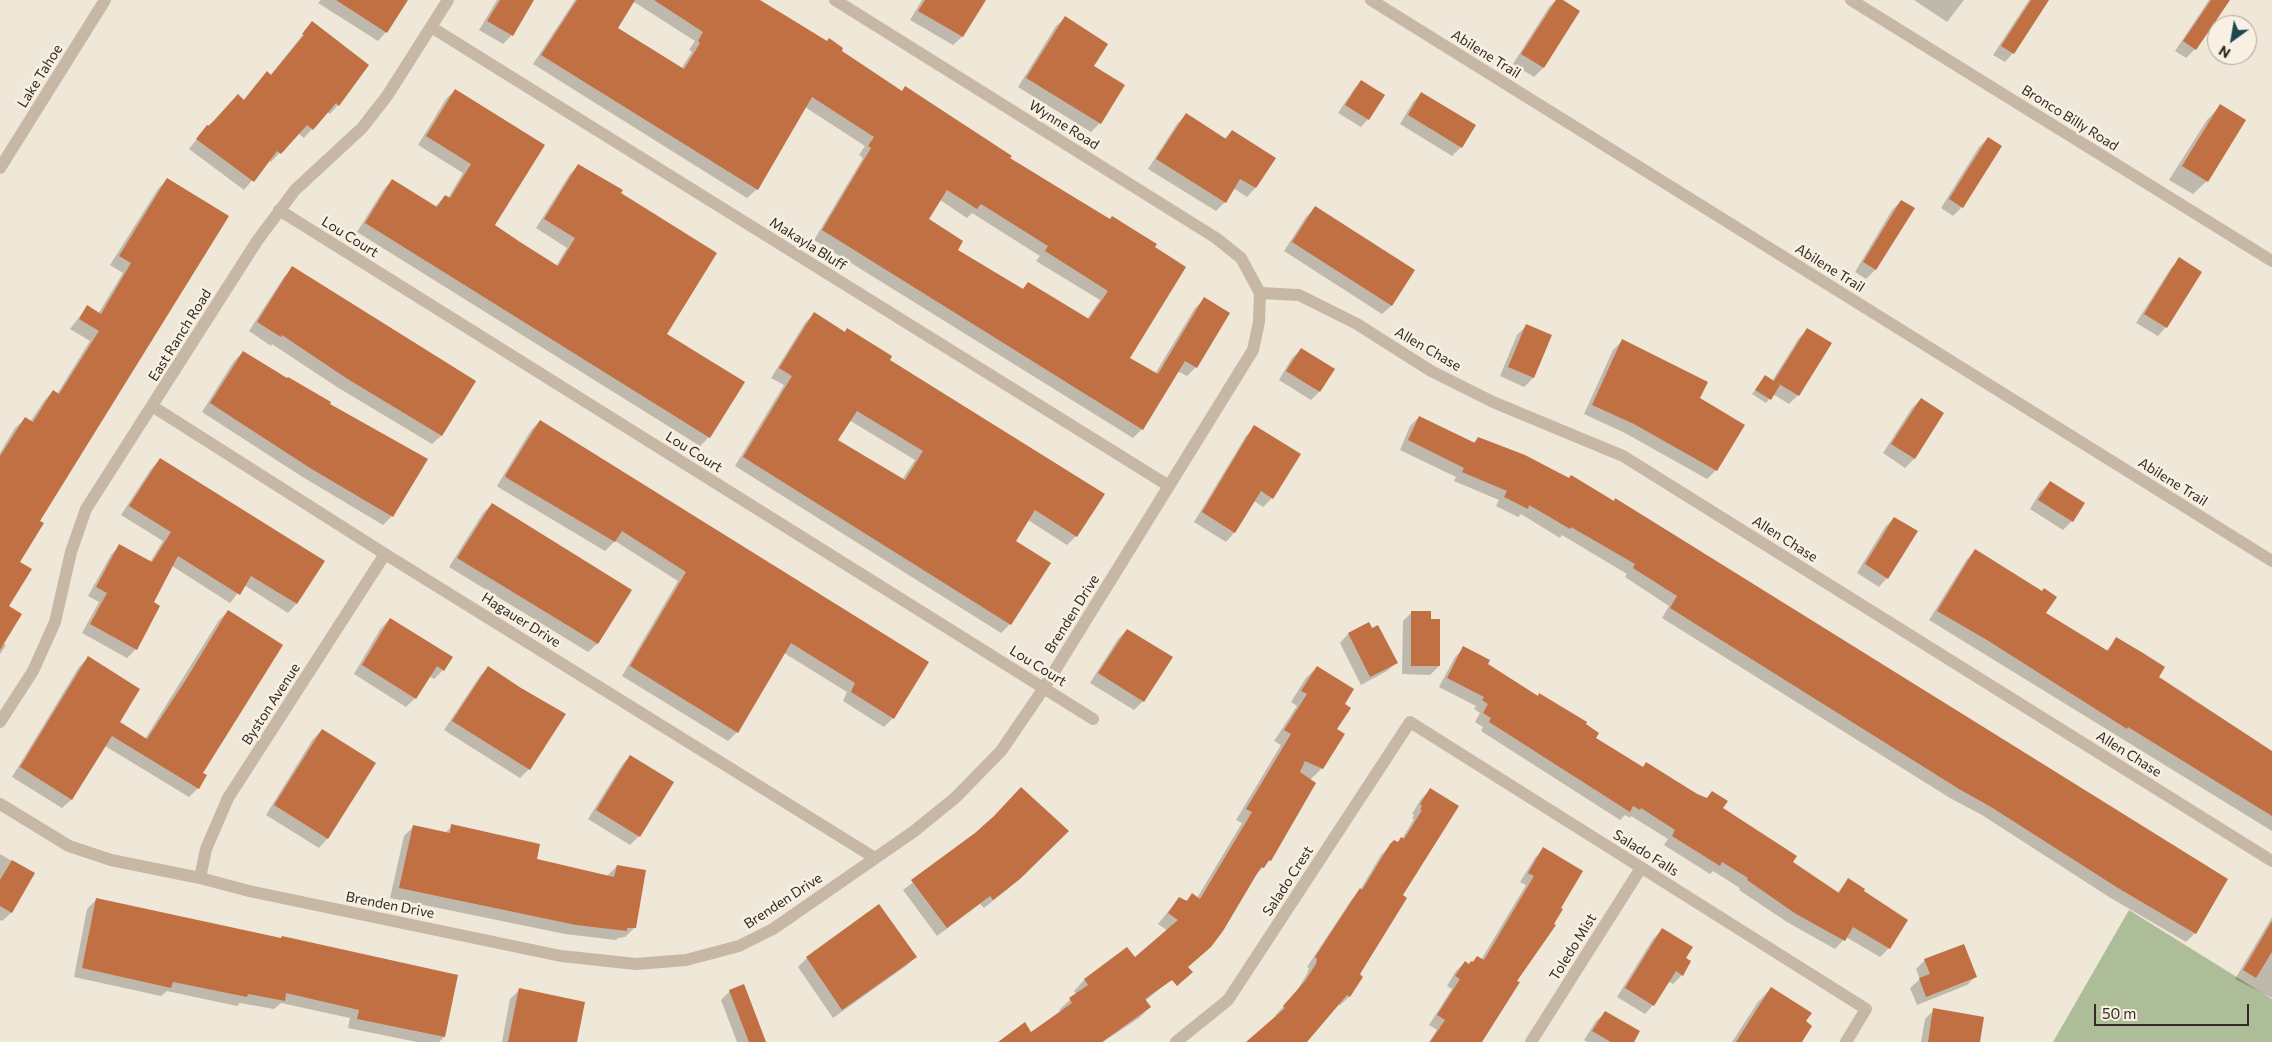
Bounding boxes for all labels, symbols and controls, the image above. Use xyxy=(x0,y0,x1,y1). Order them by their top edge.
north arrow xyxy=(2207,15,2257,65)
street label: Abilene Trail xyxy=(1448,26,1524,82)
street label: Lake Tahoe xyxy=(14,41,66,111)
text: N xyxy=(2215,42,2233,62)
street label: Bronco Billy Road xyxy=(2018,81,2122,155)
street label: Wynne Road xyxy=(1026,97,1102,153)
street label: Lou Court xyxy=(318,213,382,261)
street label: Makayla Bluff xyxy=(767,214,849,274)
street label: Abilene Trail xyxy=(1792,240,1868,296)
street label: East Ranch Road xyxy=(145,286,215,384)
street label: Allen Chase xyxy=(1392,323,1464,375)
street label: Lou Court xyxy=(662,428,726,476)
street label: Abilene Trail xyxy=(2135,454,2211,510)
street label: Allen Chase xyxy=(1749,512,1821,566)
street label: Brenden Drive xyxy=(1041,571,1103,657)
street label: Hagauer Drive xyxy=(478,589,564,651)
street label: Lou Court xyxy=(1006,642,1070,690)
street label: Byston Avenue xyxy=(238,660,304,748)
street label: Allen Chase xyxy=(2093,727,2165,781)
street label: Salado Falls xyxy=(1610,826,1682,880)
street label: Salado Crest xyxy=(1259,843,1317,919)
street label: Brenden Drive xyxy=(741,870,825,932)
street label: Brenden Drive xyxy=(344,888,436,922)
street label: Toledo Mist xyxy=(1546,911,1600,983)
scale bar xyxy=(2097,994,2252,1026)
text: 50 m xyxy=(2102,1004,2136,1022)

